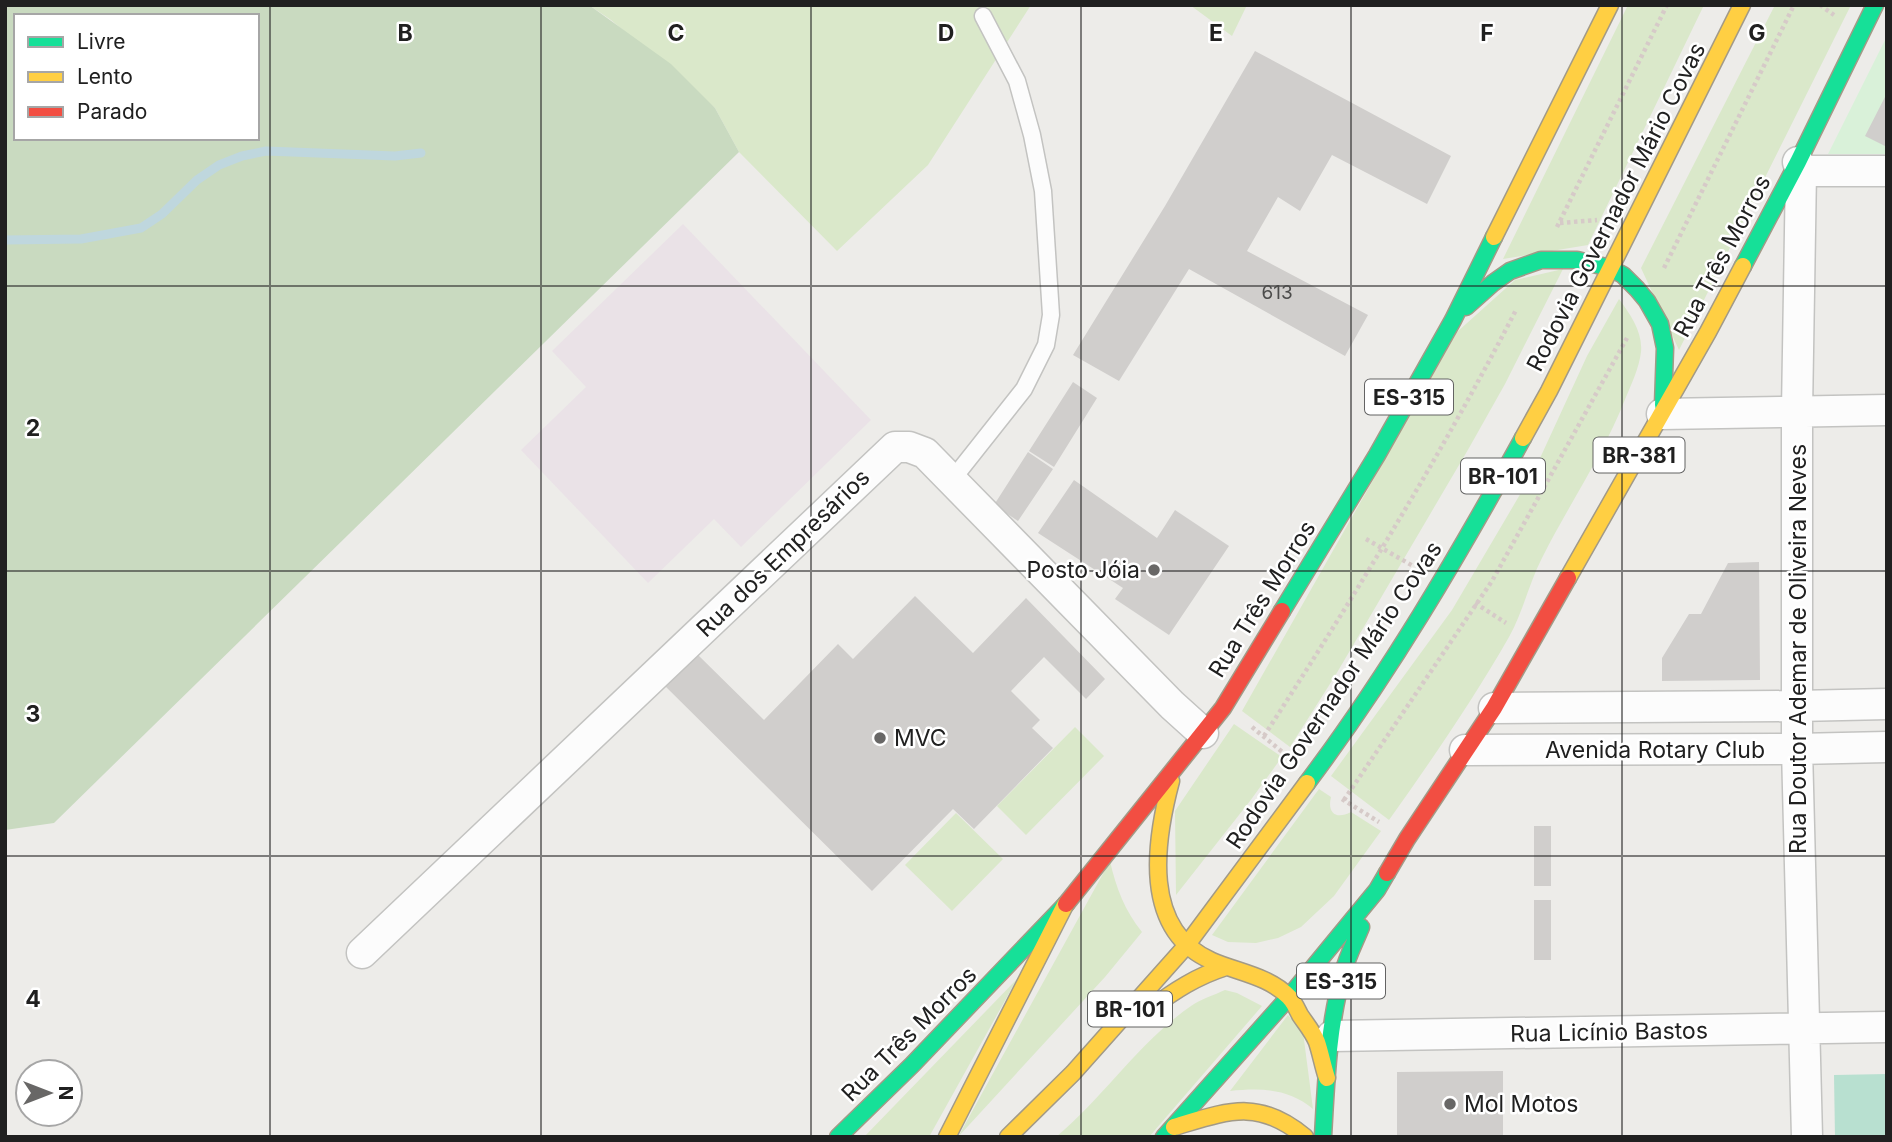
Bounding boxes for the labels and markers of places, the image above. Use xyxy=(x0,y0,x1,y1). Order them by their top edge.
place label: Posto Jóia xyxy=(1027,556,1140,584)
marker: Posto Jóia xyxy=(1146,562,1162,578)
place label: MVC xyxy=(894,724,947,752)
marker: MVC xyxy=(872,730,888,746)
place label: Mol Motos xyxy=(1464,1090,1578,1118)
marker: Mol Motos xyxy=(1442,1096,1458,1112)

